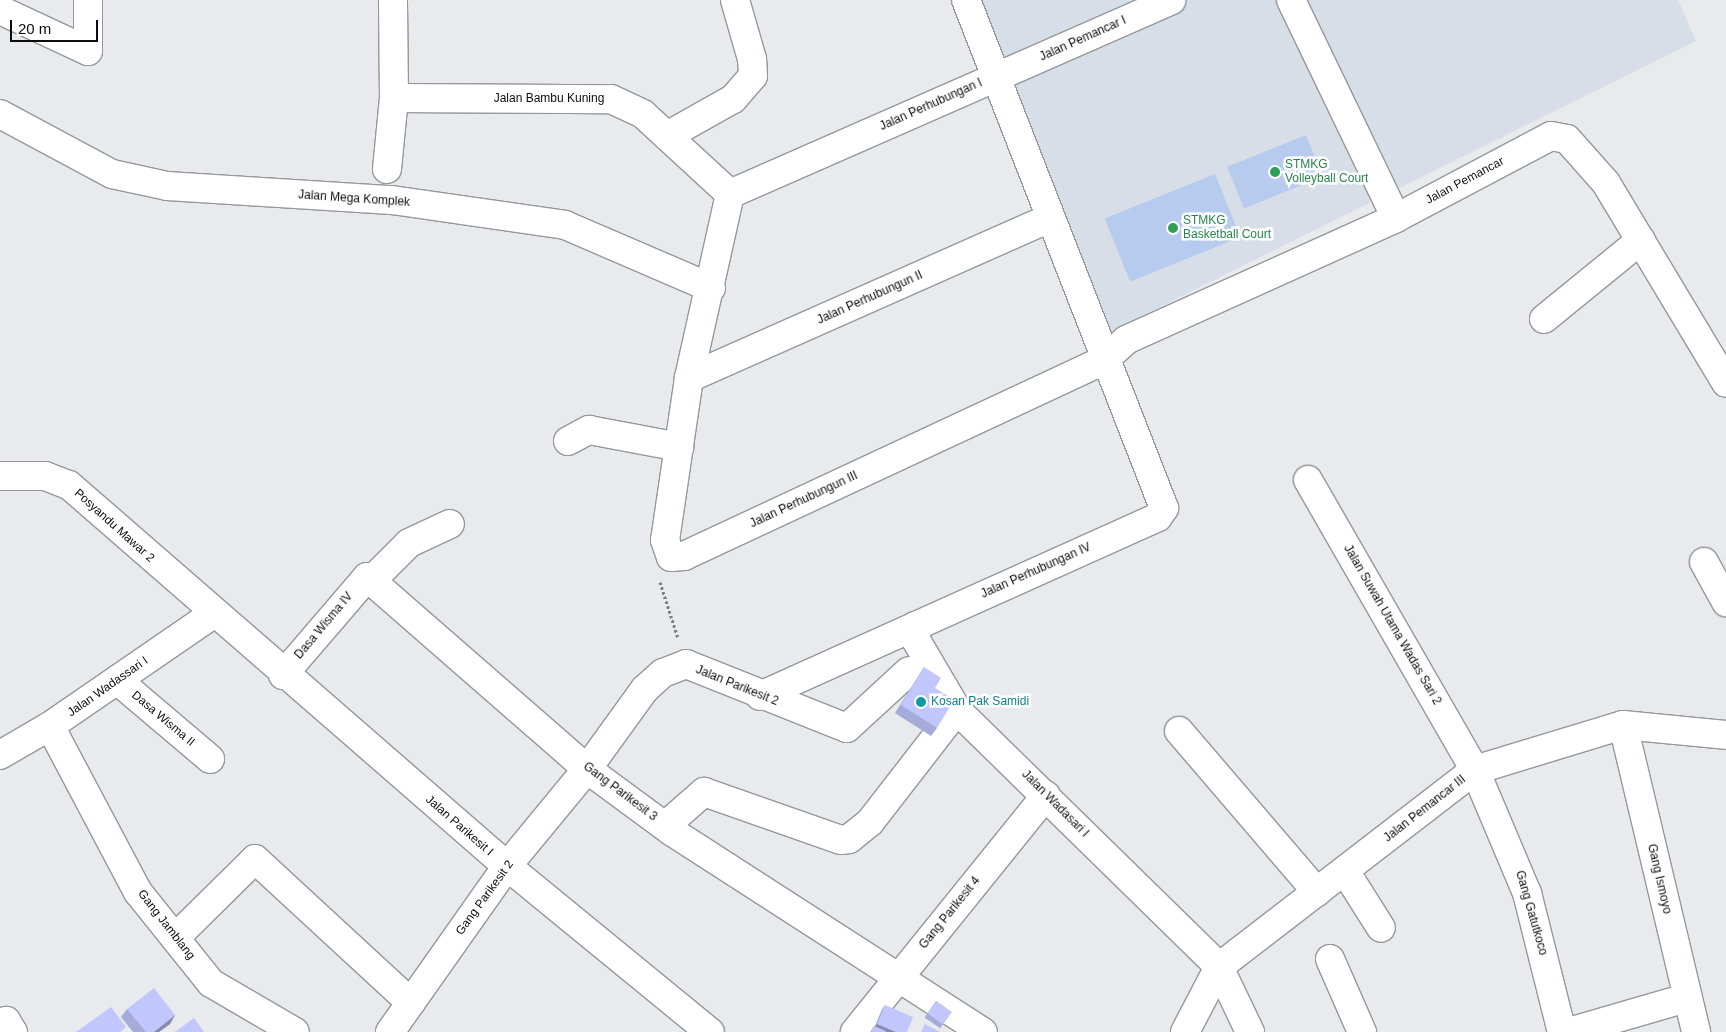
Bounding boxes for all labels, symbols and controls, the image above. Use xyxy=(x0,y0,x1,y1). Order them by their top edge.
scale bar xyxy=(12,10,100,42)
street label: Jalan Pemancar I xyxy=(1037,13,1129,65)
text: 20 m xyxy=(18,20,51,37)
street label: Jalan Perhubungan I xyxy=(877,76,985,134)
street label: Jalan Bambu Kuning xyxy=(494,92,604,106)
street label: Jalan Pemancar xyxy=(1423,154,1507,208)
place label: STMKG Volleyball Court xyxy=(1285,158,1368,186)
marker: STMKG Volleyball Court xyxy=(1269,166,1281,178)
street label: Jalan Mega Komplek xyxy=(298,188,410,210)
place label: STMKG Basketball Court xyxy=(1183,214,1271,242)
marker: STMKG Basketball Court xyxy=(1167,222,1179,234)
street label: Jalan Perhubungun II xyxy=(815,268,925,328)
street label: Jalan Perhubungun III xyxy=(748,469,860,531)
street label: Posyandu Mawar 2 xyxy=(71,486,157,566)
street label: Jalan Perhubungan IV xyxy=(979,540,1093,602)
street label: Jalan Suwah Utama Wadas Sari 2 xyxy=(1340,542,1444,708)
street label: Dasa Wisma IV xyxy=(292,590,356,662)
street label: Jalan Wadassari I xyxy=(65,654,151,720)
street label: Jalan Parikesit 2 xyxy=(693,663,781,709)
street label: Dasa Wisma II xyxy=(128,688,198,750)
place label: Kosan Pak Samidi xyxy=(931,695,1029,709)
marker: Kosan Pak Samidi xyxy=(915,696,927,708)
street label: Gang Parikesit 3 xyxy=(580,760,660,824)
street label: Jalan Wadasari I xyxy=(1018,767,1092,841)
street label: Jalan Pemancar III xyxy=(1381,773,1469,845)
street label: Jalan Parikesit I xyxy=(422,793,496,859)
street label: Gang Ismoyo xyxy=(1644,843,1674,915)
street label: Gang Parikesit 2 xyxy=(453,858,517,938)
street label: Gang Gatutkoco xyxy=(1512,869,1550,957)
street label: Gang Parikesit 4 xyxy=(916,874,984,952)
street label: Gang Jamblang xyxy=(134,887,198,963)

